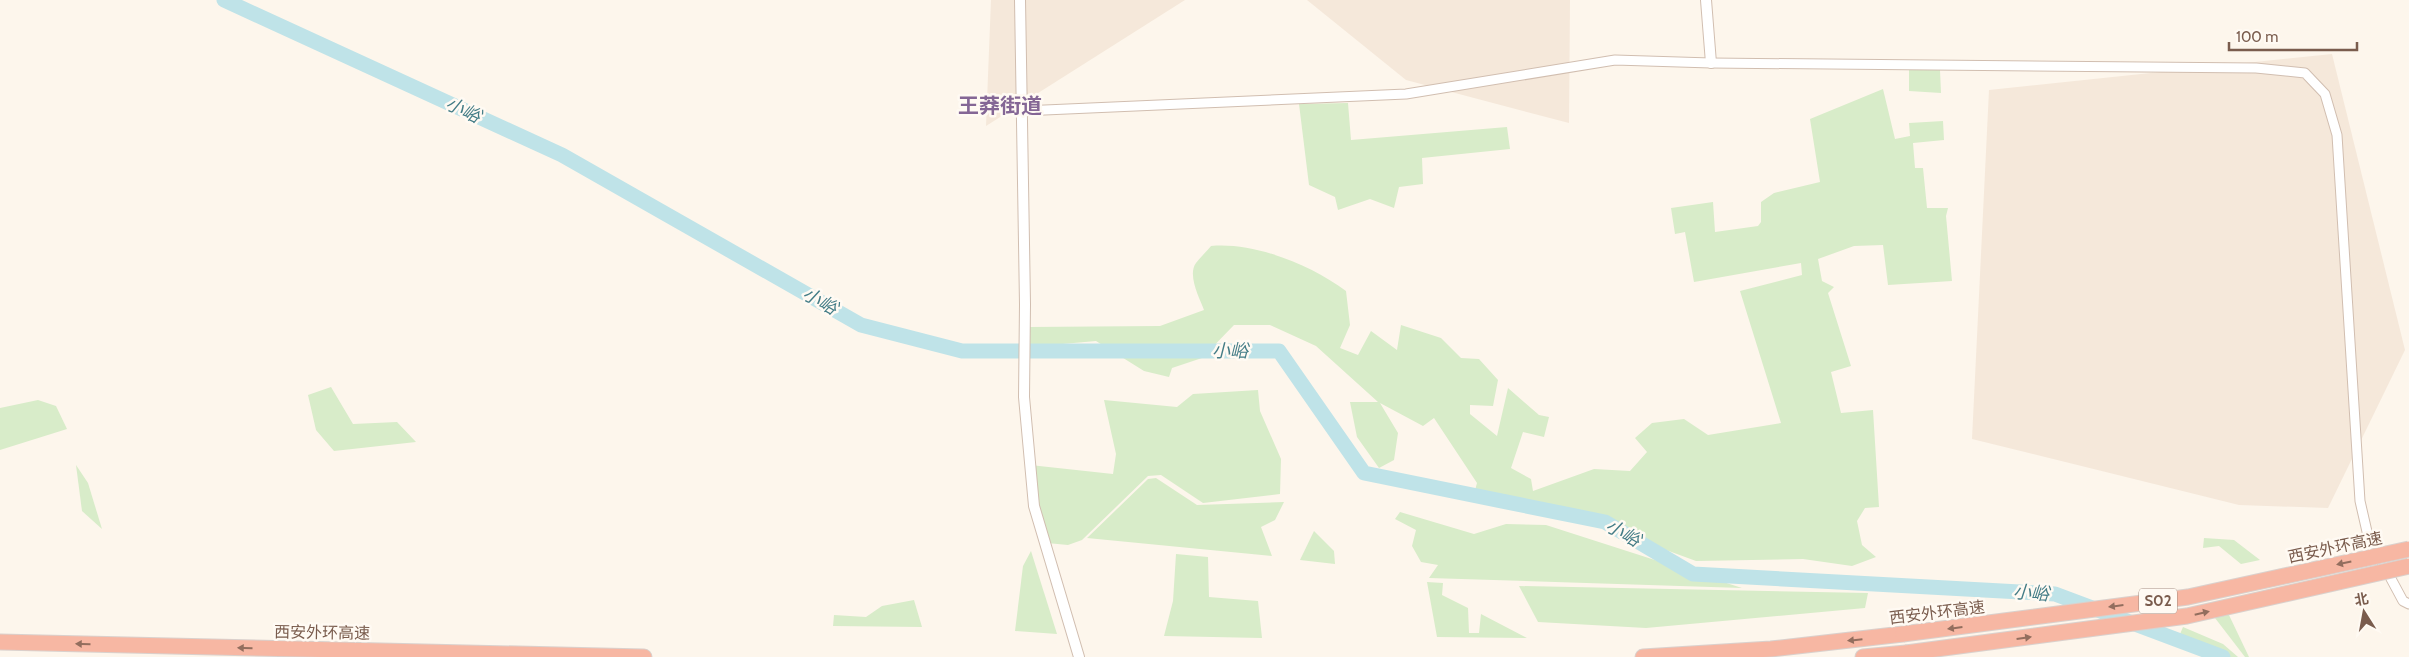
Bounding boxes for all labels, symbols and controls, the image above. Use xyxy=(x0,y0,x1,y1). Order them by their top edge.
scale bar xyxy=(2229,20,2356,52)
text: 100 m xyxy=(2236,28,2278,46)
water label: 小峪 xyxy=(442,92,487,129)
district label: 王莽街道 xyxy=(958,93,1042,118)
water label: 小峪 xyxy=(799,283,844,321)
water label: 小峪 xyxy=(1212,340,1251,362)
water label: 小峪 xyxy=(1602,515,1647,553)
street label: 西安外环高速 xyxy=(2286,528,2384,567)
one-way arrow xyxy=(2337,559,2352,567)
water label: 小峪 xyxy=(2012,581,2053,605)
north arrow xyxy=(2339,587,2389,637)
road number: S02 xyxy=(2139,588,2177,614)
text: 北 xyxy=(2353,589,2370,609)
street label: 西安外环高速 xyxy=(1888,597,1986,628)
one-way arrow xyxy=(2108,603,2124,611)
one-way arrow xyxy=(2195,609,2210,617)
street label: 西安外环高速 xyxy=(274,622,370,643)
one-way arrow xyxy=(1947,624,1963,632)
one-way arrow xyxy=(2016,633,2032,641)
one-way arrow xyxy=(1846,636,1862,644)
one-way arrow xyxy=(74,640,90,648)
one-way arrow xyxy=(237,644,253,652)

